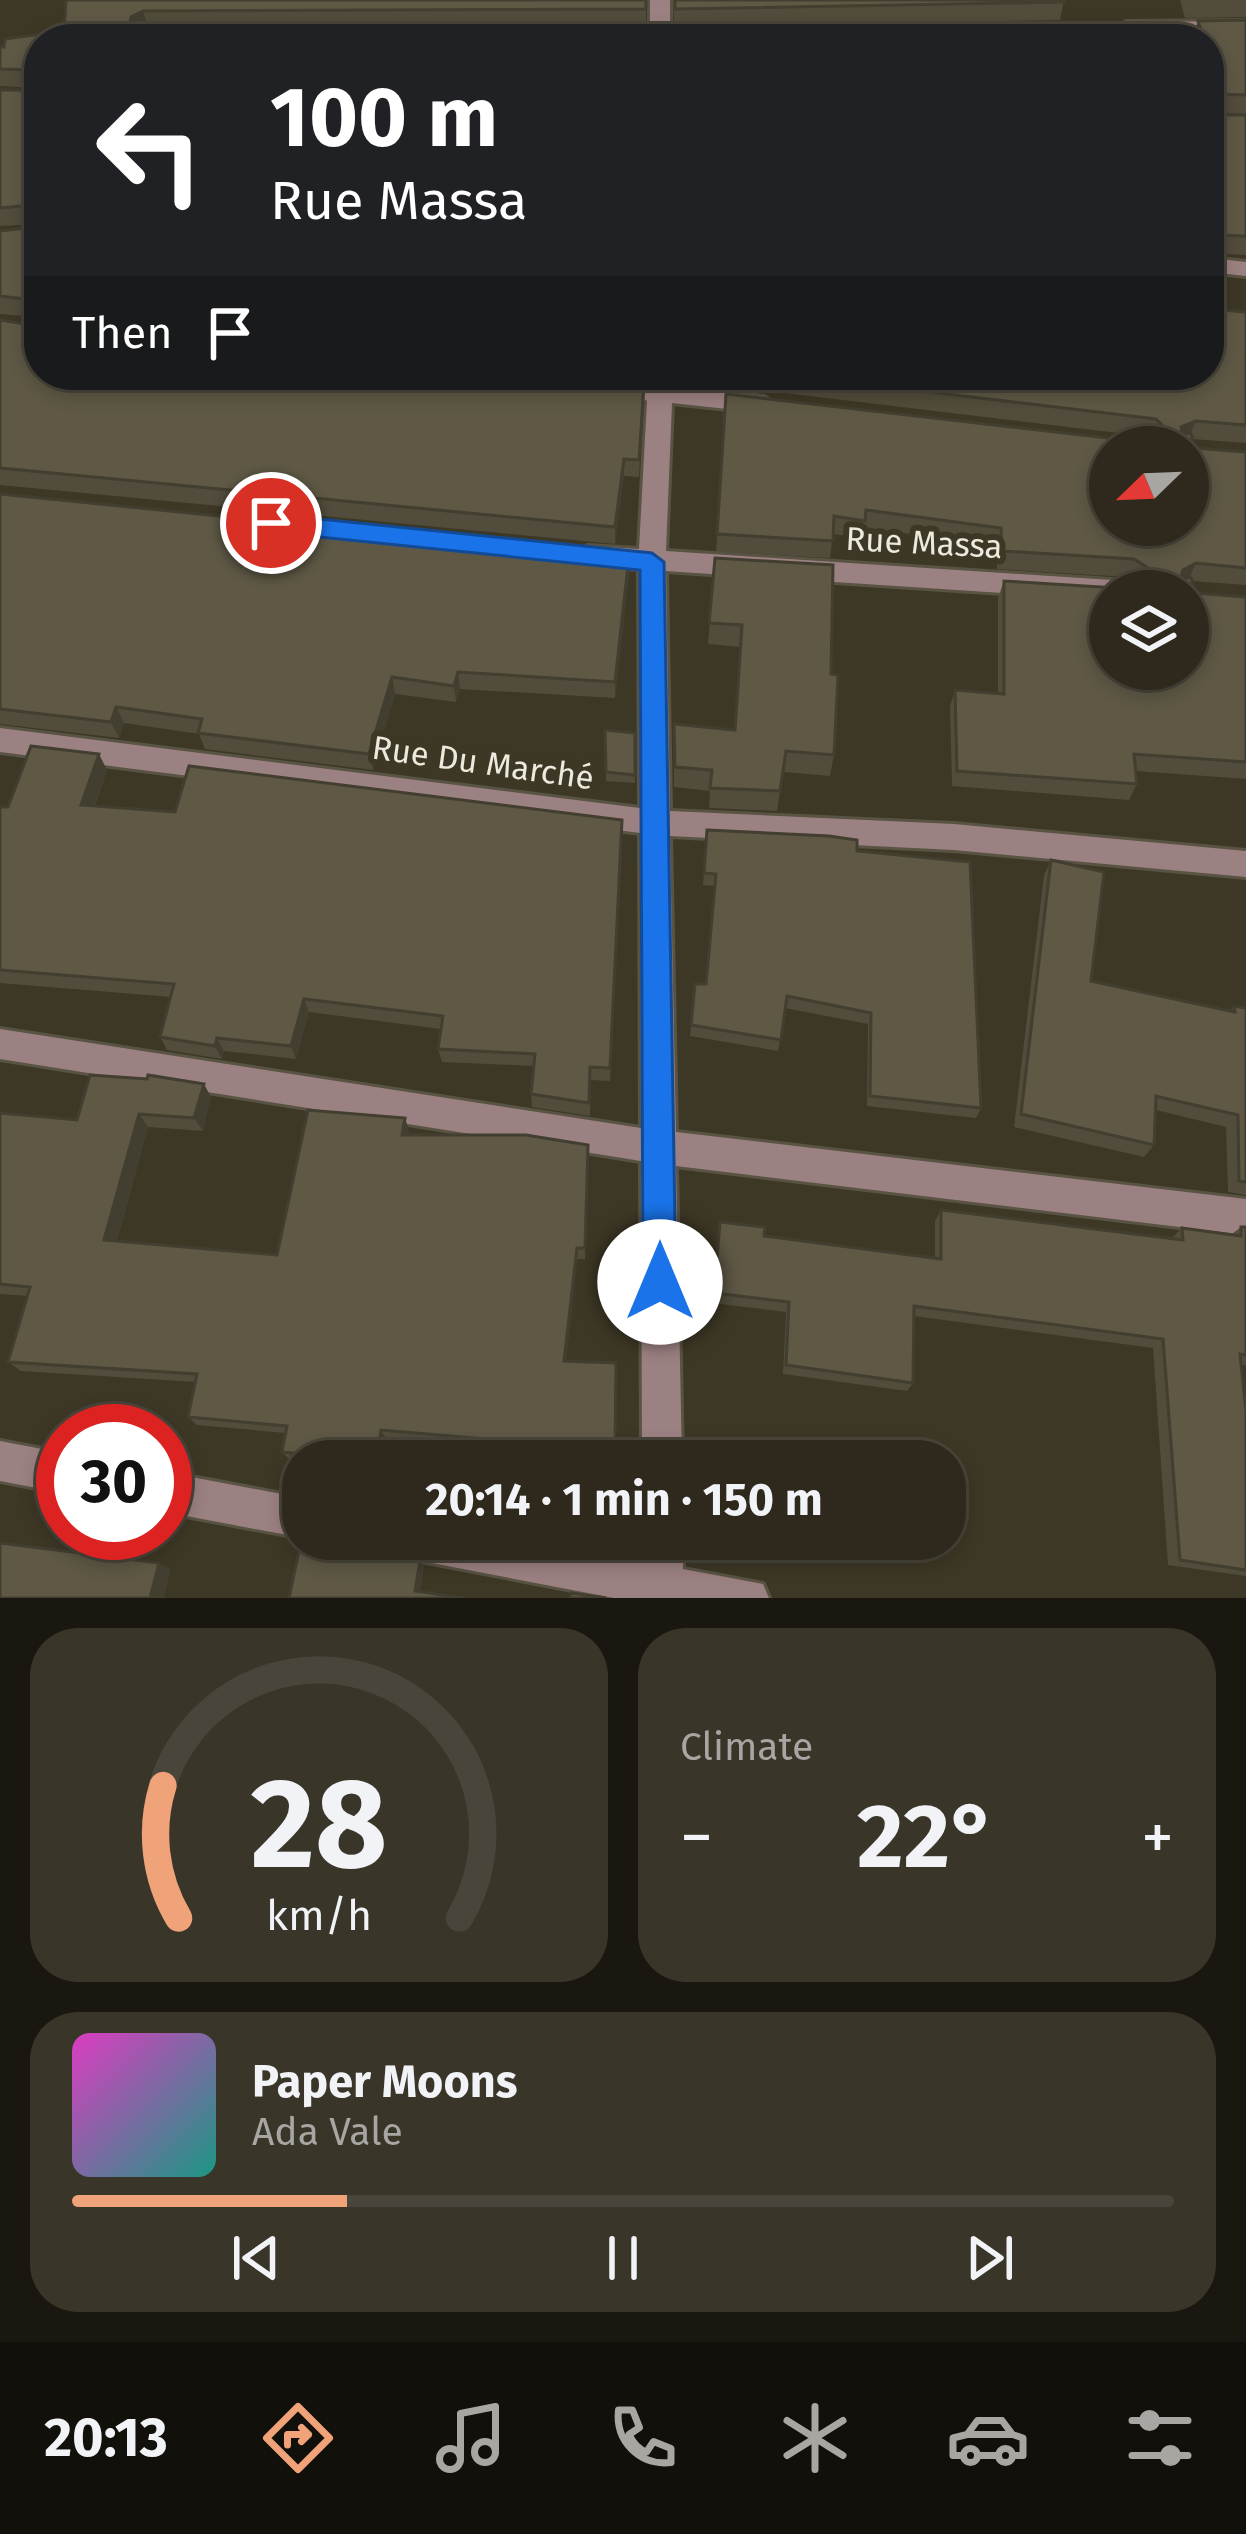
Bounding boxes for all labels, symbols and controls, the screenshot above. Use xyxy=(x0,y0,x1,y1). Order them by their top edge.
text: 100 m xyxy=(270,67,498,168)
icon: left xyxy=(72,72,228,228)
text: Rue Massa xyxy=(270,169,527,233)
icon: arrive xyxy=(197,300,263,366)
text: Then xyxy=(72,306,173,360)
north arrow xyxy=(1089,426,1209,546)
map controls xyxy=(1089,426,1209,690)
pin xyxy=(220,472,322,574)
icon: arrive xyxy=(238,490,304,556)
street label: Rue Massa xyxy=(844,519,1004,567)
button: layers xyxy=(1089,570,1209,690)
street label: Rue Du Marché xyxy=(370,728,596,798)
position arrow xyxy=(597,1219,723,1345)
speed limit sign: 30 xyxy=(36,1404,192,1560)
text: 20:14 · 1 min · 150 m xyxy=(425,1473,823,1527)
text: Climate xyxy=(680,1724,813,1770)
text: 28 xyxy=(250,1750,388,1900)
text: 22° xyxy=(857,1783,997,1891)
text: − xyxy=(680,1798,713,1877)
text: + xyxy=(1141,1798,1174,1877)
text: km/h xyxy=(266,1890,372,1941)
text: Paper Moons xyxy=(252,2055,517,2109)
text: Ada Vale xyxy=(252,2109,403,2155)
icon: previous xyxy=(223,2225,289,2291)
icon: pause xyxy=(590,2225,656,2291)
icon: next xyxy=(957,2225,1023,2291)
icon: directions xyxy=(256,2396,340,2480)
icon: music xyxy=(429,2396,513,2480)
icon: phone xyxy=(601,2396,685,2480)
icon: climate xyxy=(773,2396,857,2480)
icon: car xyxy=(946,2396,1030,2480)
icon: filters xyxy=(1118,2396,1202,2480)
text: 20:13 xyxy=(44,2406,168,2470)

